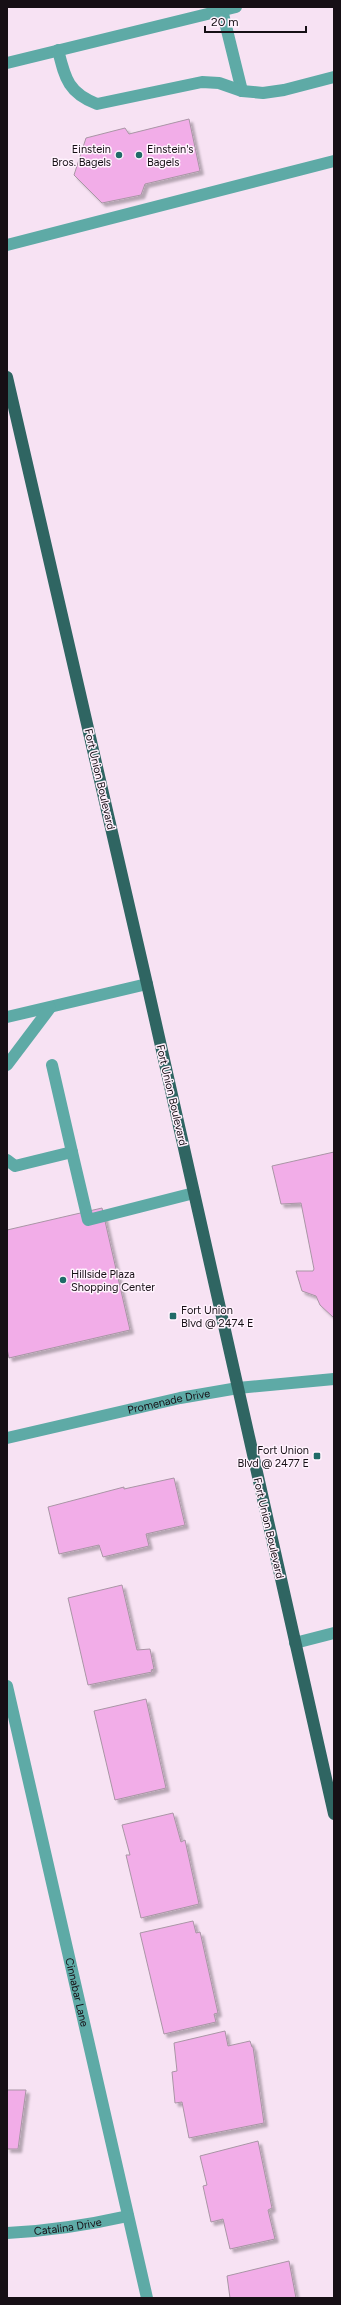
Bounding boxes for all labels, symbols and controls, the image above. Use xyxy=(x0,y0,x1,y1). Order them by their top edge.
scale bar xyxy=(205,8,306,34)
text: 20 m xyxy=(211,15,239,29)
place label: Einstein Bros. Bagels xyxy=(52,143,111,169)
place label: Einstein's Bagels xyxy=(147,143,193,169)
marker: Einstein Bros. Bagels xyxy=(114,150,124,160)
marker: Einstein's Bagels xyxy=(134,150,144,160)
street label: Fort Union Boulevard xyxy=(82,727,117,831)
street label: Fort Union Boulevard xyxy=(154,1043,189,1147)
place label: Hillside Plaza Shopping Center xyxy=(71,1268,155,1294)
marker: Hillside Plaza Shopping Center xyxy=(58,1275,68,1285)
place label: Fort Union Blvd @ 2474 E xyxy=(181,1304,253,1330)
marker: Fort Union Blvd @ 2474 E xyxy=(168,1311,178,1321)
street label: Promenade Drive xyxy=(126,1387,211,1417)
place label: Fort Union Blvd @ 2477 E xyxy=(237,1444,309,1470)
marker: Fort Union Blvd @ 2477 E xyxy=(312,1451,322,1461)
street label: Fort Union Boulevard xyxy=(251,1476,286,1580)
street label: Cinnabar Lane xyxy=(62,1956,91,2028)
street label: Catalina Drive xyxy=(33,2216,103,2238)

